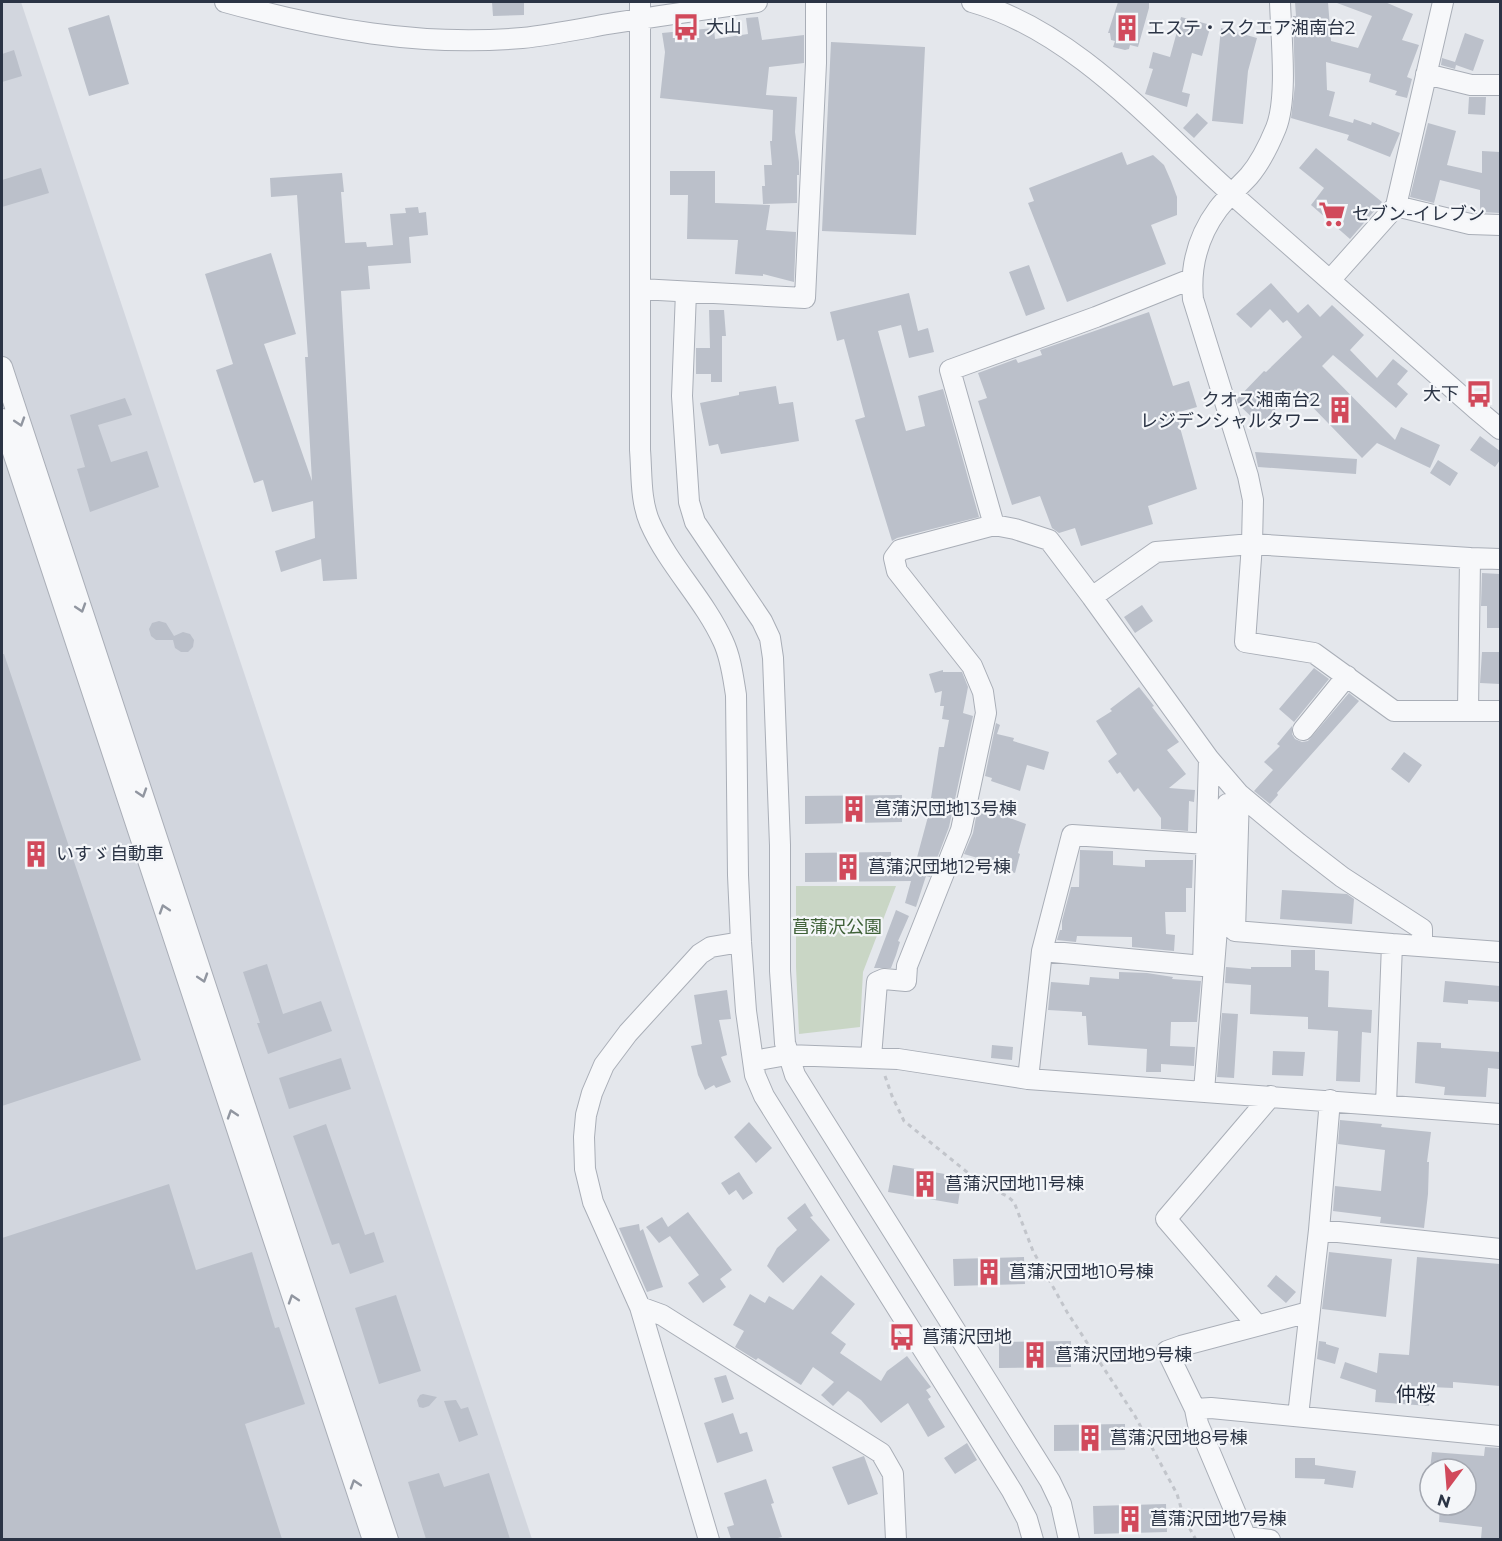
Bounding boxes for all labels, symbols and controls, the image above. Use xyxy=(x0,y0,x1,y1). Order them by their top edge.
bus stop icon: 大山 xyxy=(671,12,701,42)
building icon: エステ・スクエア湘南台2 xyxy=(1112,13,1142,43)
place label: 大山 xyxy=(706,16,742,38)
place label: エステ・スクエア湘南台2 xyxy=(1147,17,1355,39)
supermarket icon: セブン-イレブン xyxy=(1317,199,1347,229)
place label: セブン-イレブン xyxy=(1352,203,1485,225)
bus stop icon: 大下 xyxy=(1464,379,1494,409)
place label: 大下 xyxy=(1423,383,1459,405)
place label: クオス湘南台2 レジデンシャルタワー xyxy=(1140,389,1320,432)
building icon: クオス湘南台2 レジデンシャルタワー xyxy=(1325,395,1355,425)
one-way arrow xyxy=(13,416,25,427)
one-way arrow xyxy=(74,602,86,613)
one-way arrow xyxy=(135,787,147,798)
building icon: 菖蒲沢団地13号棟 xyxy=(839,794,869,824)
place label: 菖蒲沢団地13号棟 xyxy=(874,798,1017,820)
building icon: いすゞ自動車 xyxy=(21,839,51,869)
place label: いすゞ自動車 xyxy=(56,843,164,865)
building icon: 菖蒲沢団地12号棟 xyxy=(833,852,863,882)
place label: 菖蒲沢団地12号棟 xyxy=(868,856,1011,878)
one-way arrow xyxy=(159,904,171,915)
park label: 菖蒲沢公園 xyxy=(792,916,882,938)
one-way arrow xyxy=(196,972,208,983)
one-way arrow xyxy=(227,1109,239,1120)
building icon: 菖蒲沢団地11号棟 xyxy=(910,1169,940,1199)
place label: 菖蒲沢団地11号棟 xyxy=(945,1173,1084,1195)
building icon: 菖蒲沢団地10号棟 xyxy=(974,1257,1004,1287)
place label: 菖蒲沢団地10号棟 xyxy=(1009,1261,1153,1283)
one-way arrow xyxy=(288,1294,301,1305)
bus stop icon: 菖蒲沢団地 xyxy=(887,1322,917,1352)
place label: 菖蒲沢団地 xyxy=(922,1326,1012,1348)
building icon: 菖蒲沢団地9号棟 xyxy=(1020,1340,1050,1370)
place label: 菖蒲沢団地9号棟 xyxy=(1055,1344,1192,1366)
district label: 仲桜 xyxy=(1396,1382,1436,1406)
building icon: 菖蒲沢団地8号棟 xyxy=(1075,1423,1105,1453)
place label: 菖蒲沢団地8号棟 xyxy=(1110,1427,1247,1449)
north arrow xyxy=(1418,1457,1478,1517)
one-way arrow xyxy=(349,1479,362,1490)
text: N xyxy=(1435,1490,1453,1512)
building icon: 菖蒲沢団地7号棟 xyxy=(1115,1504,1145,1534)
place label: 菖蒲沢団地7号棟 xyxy=(1150,1508,1287,1530)

